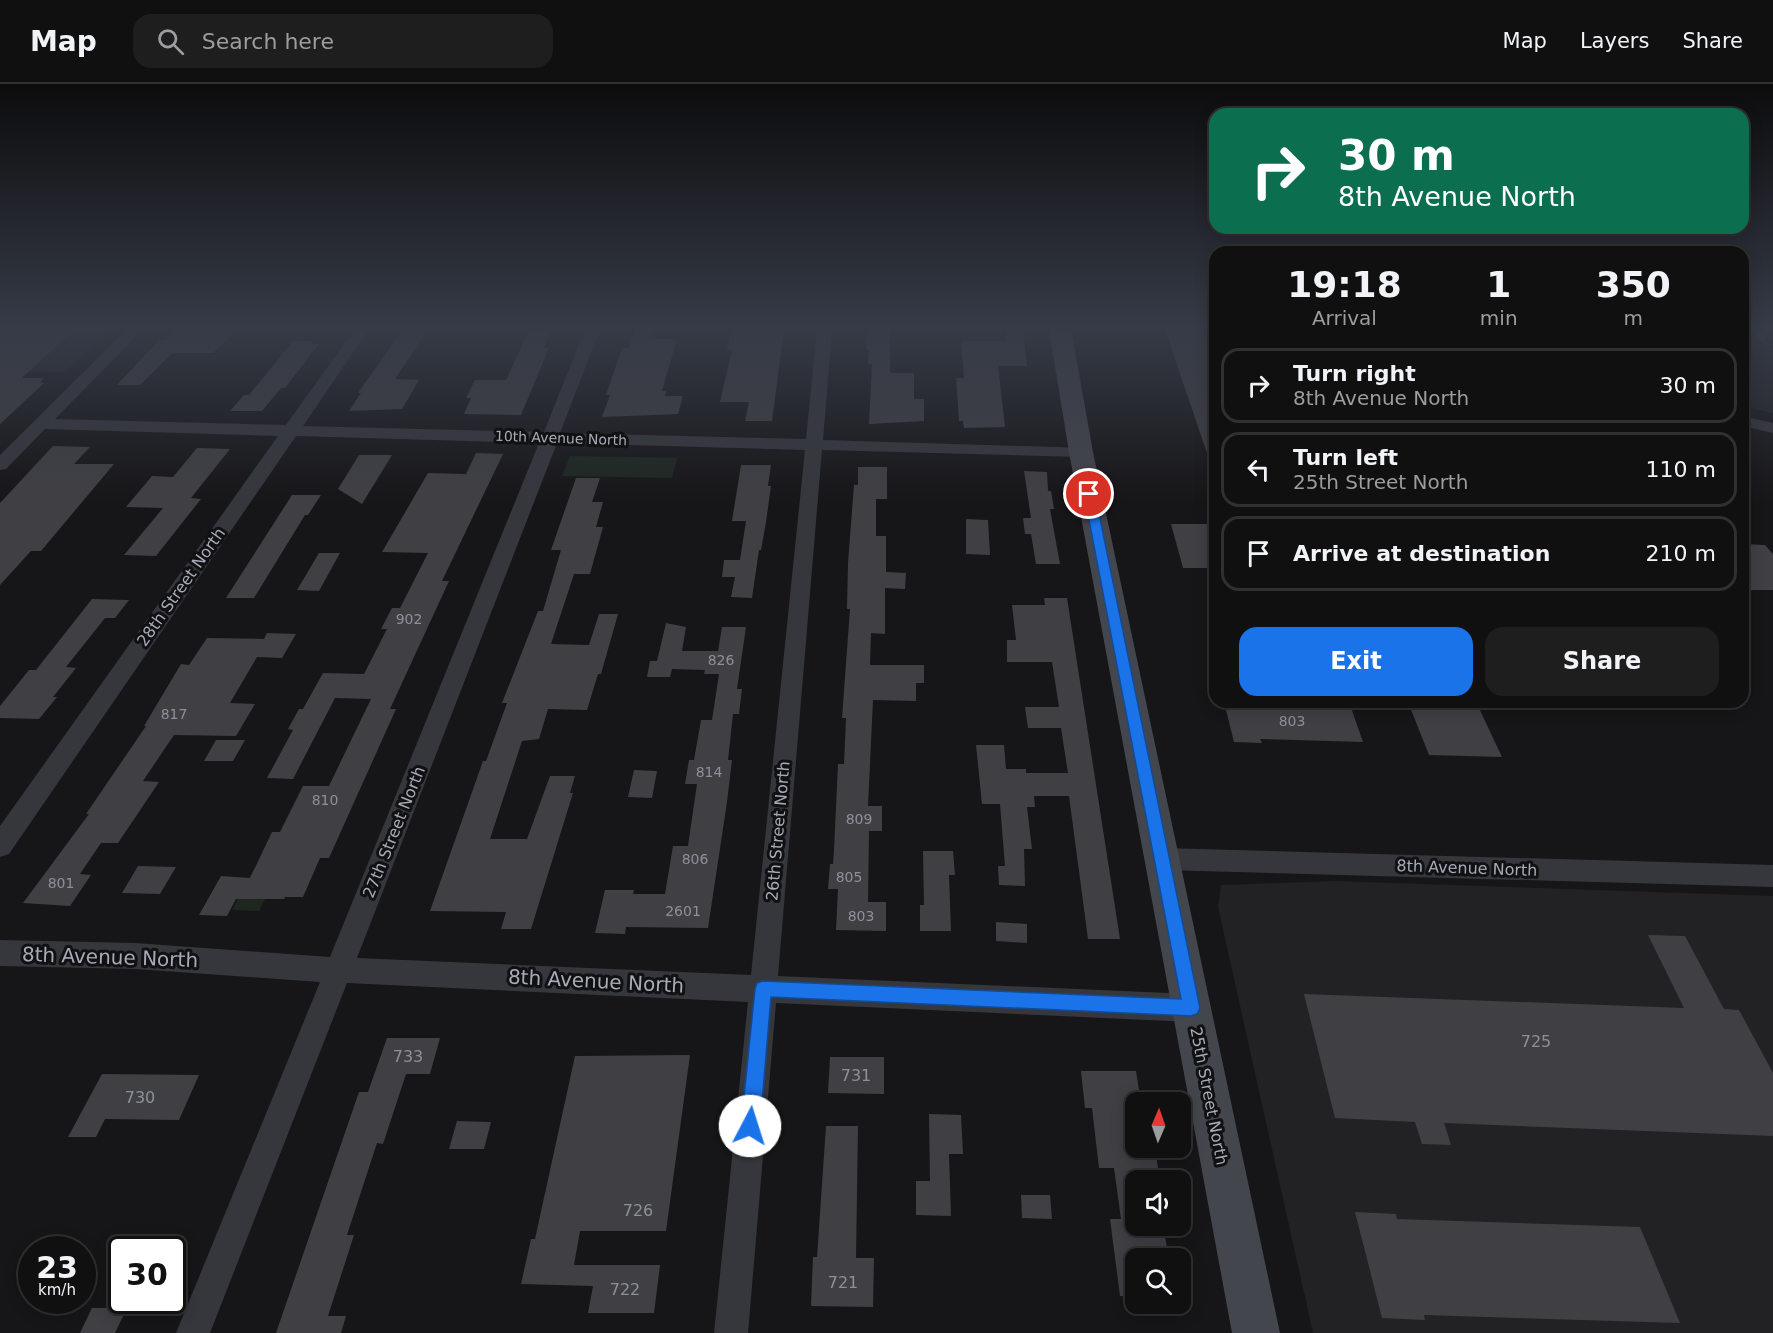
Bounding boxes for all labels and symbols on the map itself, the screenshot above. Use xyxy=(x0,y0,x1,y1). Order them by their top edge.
street label: 10th Avenue North xyxy=(495,428,627,448)
pin xyxy=(1063,468,1114,519)
street label: 28th Street North xyxy=(133,524,229,650)
house number: 902 xyxy=(396,611,422,627)
house number: 826 xyxy=(708,652,734,668)
house number: 817 xyxy=(161,706,187,722)
house number: 803 xyxy=(1279,713,1305,729)
street label: 26th Street North xyxy=(762,760,794,902)
street label: 27th Street North xyxy=(359,763,429,901)
house number: 814 xyxy=(696,764,722,780)
house number: 810 xyxy=(312,792,338,808)
house number: 809 xyxy=(846,811,872,827)
house number: 806 xyxy=(682,851,708,867)
street label: 8th Avenue North xyxy=(1396,856,1538,880)
house number: 805 xyxy=(836,869,862,885)
house number: 801 xyxy=(48,875,74,891)
house number: 2601 xyxy=(665,903,701,919)
house number: 803 xyxy=(848,908,874,924)
street label: 8th Avenue North xyxy=(22,942,198,972)
street label: 8th Avenue North xyxy=(507,964,685,998)
street label: 25th Street North xyxy=(1186,1025,1232,1167)
house number: 725 xyxy=(1521,1032,1551,1051)
house number: 733 xyxy=(393,1047,423,1066)
house number: 731 xyxy=(841,1066,871,1085)
house number: 730 xyxy=(125,1088,155,1107)
north arrow xyxy=(1125,1092,1191,1158)
position arrow xyxy=(718,1094,782,1158)
house number: 726 xyxy=(623,1201,653,1220)
speed limit sign: 30 xyxy=(108,1236,186,1314)
house number: 721 xyxy=(828,1273,858,1292)
house number: 722 xyxy=(610,1280,640,1299)

